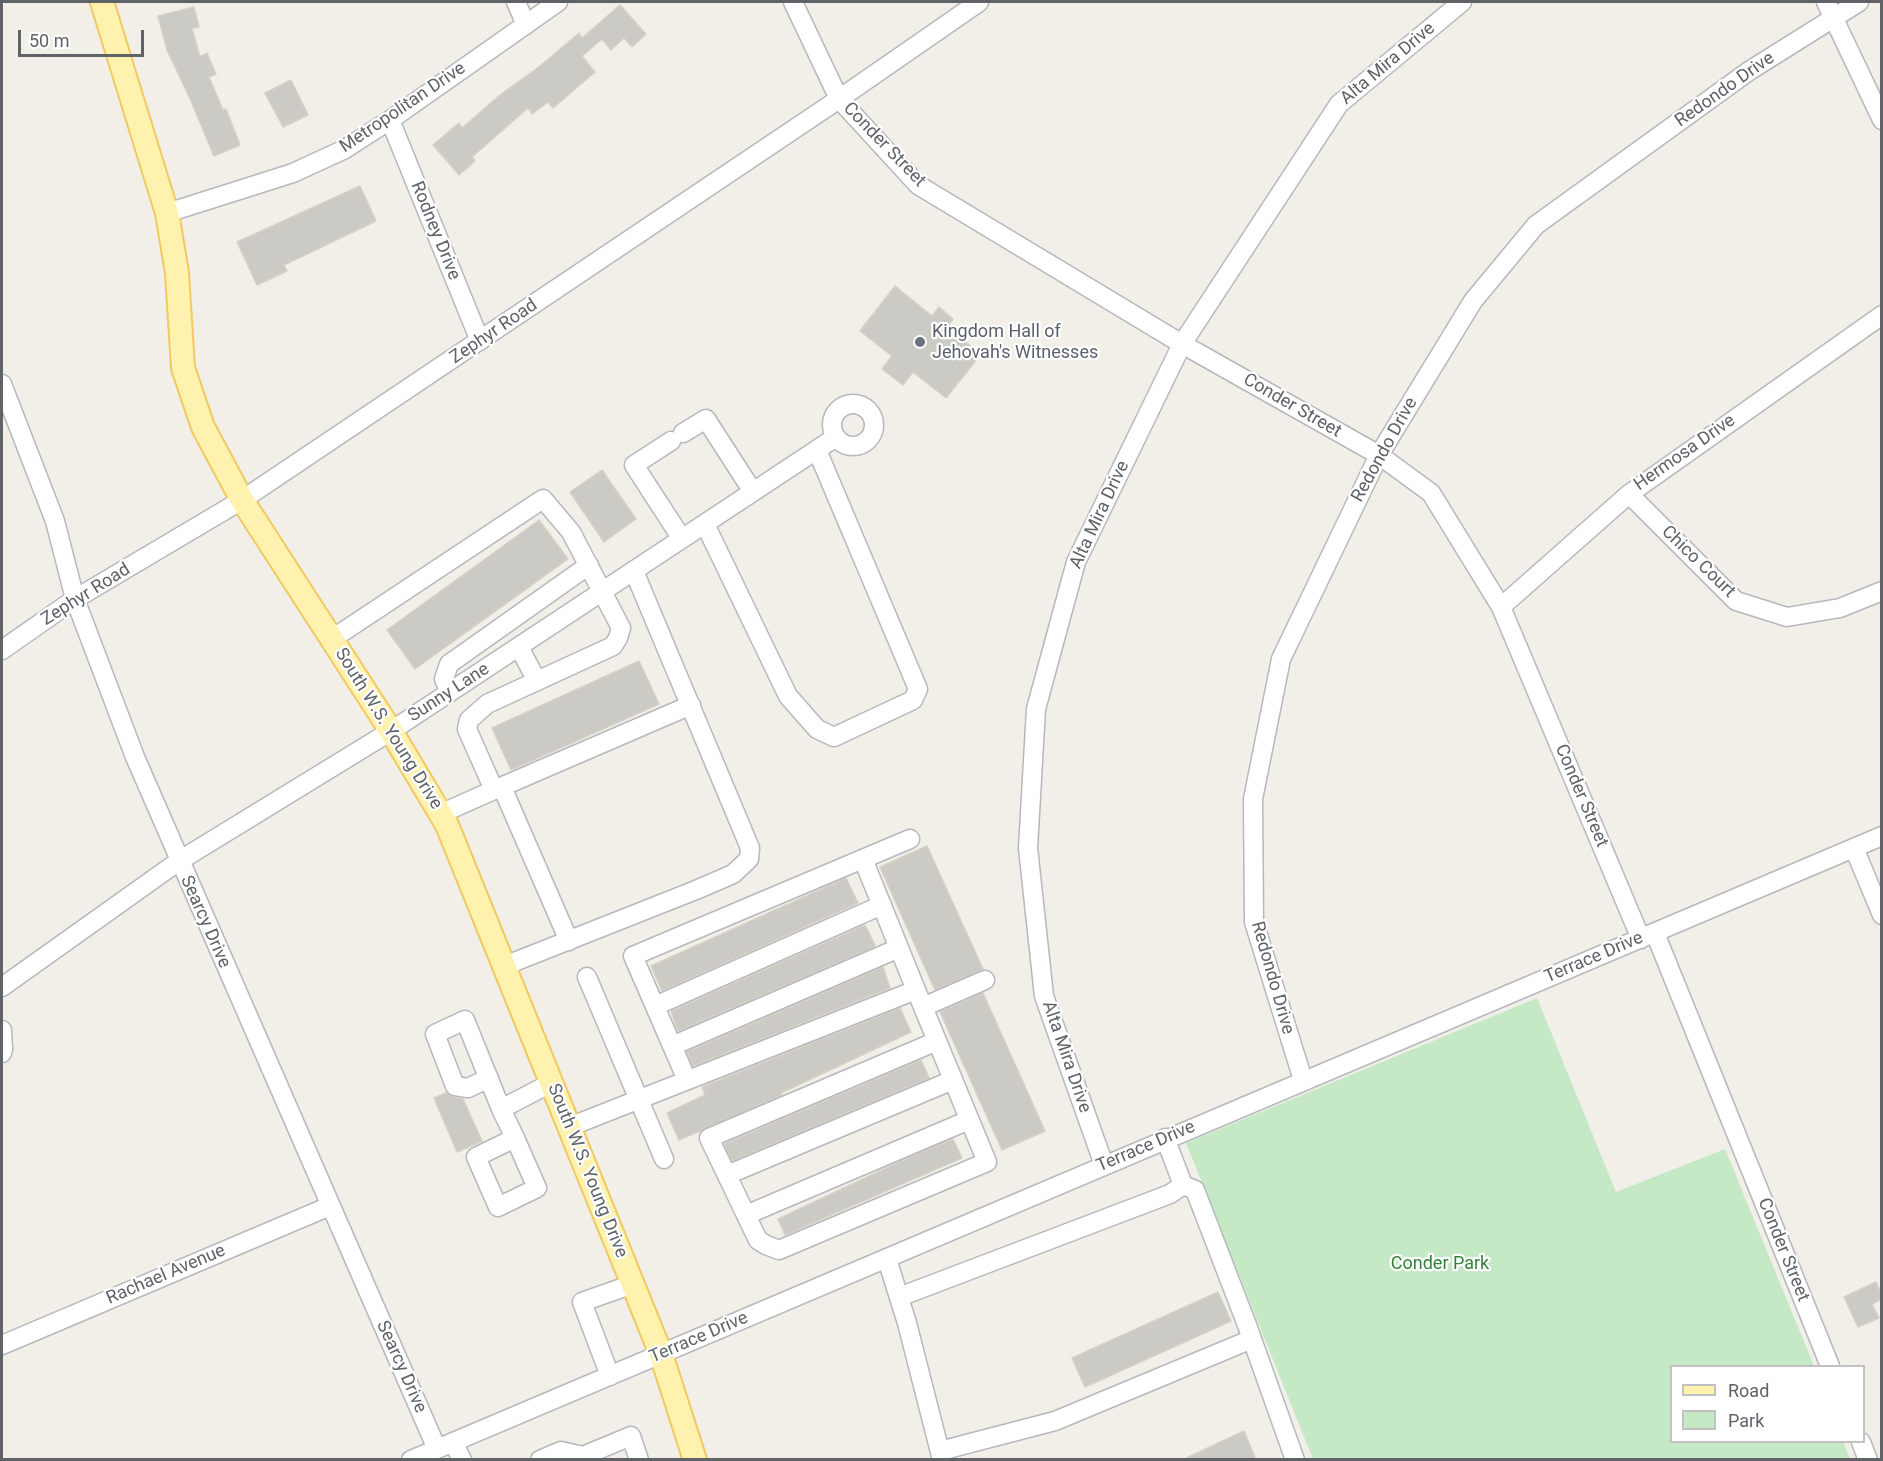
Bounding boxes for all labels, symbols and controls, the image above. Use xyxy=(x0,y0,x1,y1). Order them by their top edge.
scale bar xyxy=(21,18,147,56)
street label: Alta Mira Drive xyxy=(1336,18,1440,110)
text: 50 m xyxy=(29,30,69,51)
street label: Redondo Drive xyxy=(1671,48,1779,132)
street label: Metropolitan Drive xyxy=(336,58,470,158)
street label: Conder Street xyxy=(838,98,930,192)
street label: Rodney Drive xyxy=(405,179,465,283)
street label: Zephyr Road xyxy=(446,295,542,369)
place label: Kingdom Hall of Jehovah's Witnesses xyxy=(932,321,1098,364)
marker: Kingdom Hall of Jehovah's Witnesses xyxy=(913,335,927,349)
street label: Conder Street xyxy=(1239,369,1345,443)
street label: Redondo Drive xyxy=(1347,394,1423,506)
street label: Hermosa Drive xyxy=(1630,410,1740,496)
street label: Alta Mira Drive xyxy=(1066,458,1134,572)
street label: Chico Court xyxy=(1657,521,1739,603)
street label: Zephyr Road xyxy=(38,559,134,631)
street label: South W.S. Young Drive xyxy=(330,644,446,814)
street label: Sunny Lane xyxy=(404,659,494,727)
street label: Conder Street xyxy=(1550,741,1612,851)
street label: Searcy Drive xyxy=(175,872,235,972)
street label: Redondo Drive xyxy=(1246,919,1298,1037)
street label: Terrace Drive xyxy=(1541,928,1647,988)
street label: Alta Mira Drive xyxy=(1037,998,1095,1116)
street label: South W.S. Young Drive xyxy=(542,1081,632,1261)
street label: Terrace Drive xyxy=(1093,1117,1199,1177)
street label: Conder Street xyxy=(1752,1195,1814,1305)
street label: Rachael Avenue xyxy=(103,1240,229,1310)
park label: Conder Park xyxy=(1391,1253,1489,1275)
street label: Terrace Drive xyxy=(646,1308,752,1368)
street label: Searcy Drive xyxy=(371,1317,431,1417)
legend xyxy=(1670,1365,1865,1443)
text: Road xyxy=(1728,1380,1769,1401)
text: Park xyxy=(1728,1410,1764,1431)

